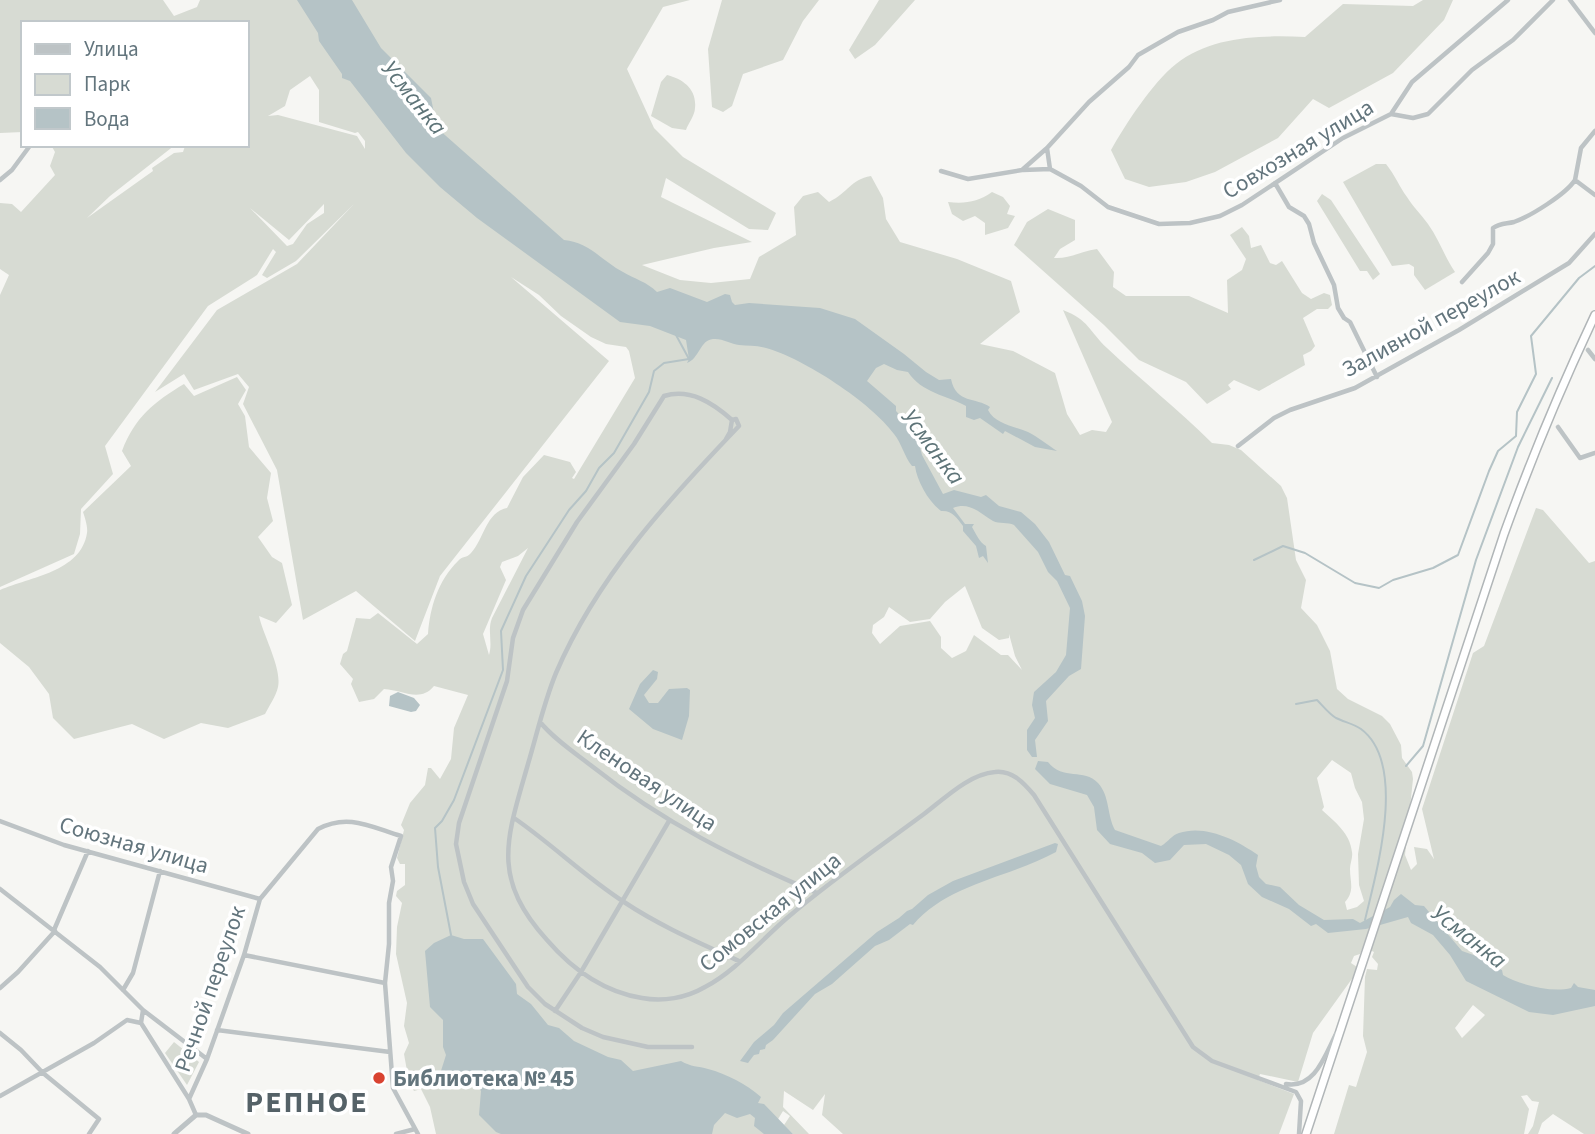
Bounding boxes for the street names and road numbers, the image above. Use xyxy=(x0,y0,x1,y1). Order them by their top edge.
street label: Совхозная улица xyxy=(1216,91,1380,207)
street label: Заливной переулок xyxy=(1336,260,1527,386)
street label: Кленовая улица xyxy=(570,721,724,839)
street label: Союзная улица xyxy=(55,808,213,882)
street label: Сомовская улица xyxy=(692,844,848,980)
street label: Речной переулок xyxy=(166,901,254,1076)

